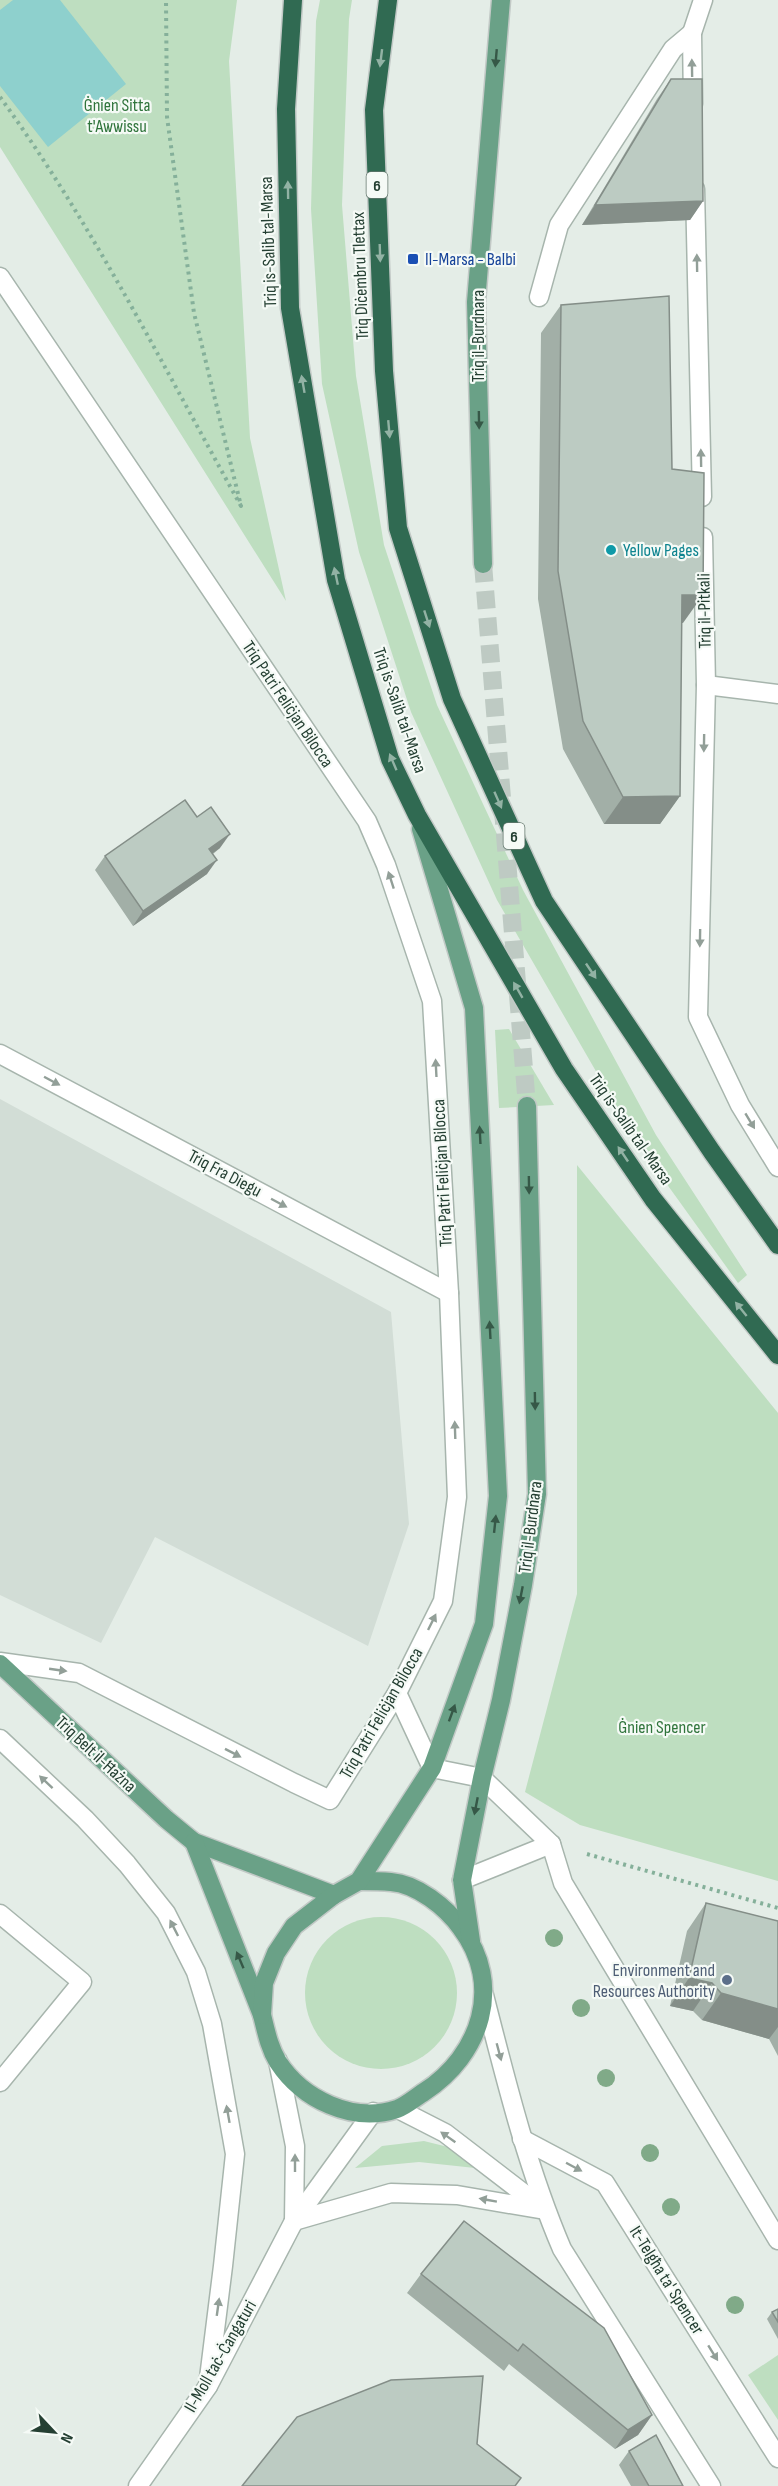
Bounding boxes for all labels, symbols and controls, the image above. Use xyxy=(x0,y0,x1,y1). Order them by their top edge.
one-way arrow xyxy=(376,49,385,68)
one-way arrow xyxy=(491,49,501,68)
one-way arrow xyxy=(688,59,697,78)
park label: Ġnien Sitta t'Awwissu xyxy=(84,95,150,137)
road number: 6 xyxy=(366,172,388,198)
street label: Triq is-Salib tal-Marsa xyxy=(256,176,281,308)
one-way arrow xyxy=(283,180,293,199)
street label: Triq Diċembru Tlettax xyxy=(348,211,373,340)
one-way arrow xyxy=(375,243,384,262)
place label: Il-Marsa - Balbi xyxy=(425,249,516,270)
marker: Il-Marsa - Balbi xyxy=(406,252,420,266)
one-way arrow xyxy=(692,254,701,273)
street label: Triq il-Burdnara xyxy=(468,290,489,382)
one-way arrow xyxy=(298,374,307,393)
one-way arrow xyxy=(474,411,484,430)
one-way arrow xyxy=(385,420,394,439)
one-way arrow xyxy=(696,449,706,468)
place label: Yellow Pages xyxy=(623,540,699,561)
marker: Yellow Pages xyxy=(604,543,618,557)
one-way arrow xyxy=(330,567,340,585)
street label: Triq il-Pitkali xyxy=(693,573,716,649)
one-way arrow xyxy=(423,610,432,628)
street label: Triq Patri Feliċjan Bilocca xyxy=(238,637,338,772)
street label: Triq is-Salib tal-Marsa xyxy=(368,645,431,776)
one-way arrow xyxy=(700,734,709,753)
one-way arrow xyxy=(387,753,397,771)
one-way arrow xyxy=(494,792,503,809)
road number: 6 xyxy=(504,823,524,849)
one-way arrow xyxy=(386,871,395,889)
one-way arrow xyxy=(695,929,704,948)
one-way arrow xyxy=(585,963,597,979)
one-way arrow xyxy=(513,982,524,998)
one-way arrow xyxy=(431,1058,440,1077)
street label: Triq is-Salib tal-Marsa xyxy=(584,1070,677,1189)
one-way arrow xyxy=(43,1077,60,1086)
street label: Triq Patri Feliċjan Bilocca xyxy=(428,1098,457,1247)
one-way arrow xyxy=(745,1113,756,1129)
one-way arrow xyxy=(476,1125,485,1144)
street label: Triq Fra Diegu xyxy=(184,1145,265,1202)
one-way arrow xyxy=(617,1147,629,1163)
one-way arrow xyxy=(525,1176,534,1195)
one-way arrow xyxy=(271,1198,288,1207)
one-way arrow xyxy=(735,1301,748,1317)
one-way arrow xyxy=(485,1320,494,1339)
one-way arrow xyxy=(530,1392,540,1411)
one-way arrow xyxy=(450,1421,459,1440)
street label: Triq il-Burdnara xyxy=(514,1480,547,1574)
one-way arrow xyxy=(490,1515,500,1534)
one-way arrow xyxy=(516,1586,525,1605)
one-way arrow xyxy=(428,1613,437,1630)
street label: Triq Patri Feliċjan Bilocca xyxy=(335,1644,428,1783)
one-way arrow xyxy=(49,1666,68,1675)
one-way arrow xyxy=(448,1704,458,1722)
street label: Triq Belt il-Ħażna xyxy=(51,1712,140,1797)
park label: Ġnien Spencer xyxy=(618,1717,706,1738)
one-way arrow xyxy=(225,1748,242,1757)
one-way arrow xyxy=(39,1775,53,1789)
one-way arrow xyxy=(471,1797,480,1816)
one-way arrow xyxy=(169,1919,178,1936)
one-way arrow xyxy=(235,1951,245,1969)
place label: Environment and Resources Authority xyxy=(593,1960,715,2002)
marker: Environment and Resources Authority xyxy=(720,1973,734,1987)
one-way arrow xyxy=(494,2043,504,2061)
one-way arrow xyxy=(223,2104,232,2123)
one-way arrow xyxy=(441,2131,457,2143)
one-way arrow xyxy=(290,2153,299,2172)
one-way arrow xyxy=(565,2162,582,2171)
one-way arrow xyxy=(478,2195,497,2204)
street label: It-Telgħa ta' Spencer xyxy=(625,2222,708,2338)
street label: Il-Moll taċ-Ċangaturi xyxy=(180,2297,261,2416)
one-way arrow xyxy=(213,2298,223,2317)
one-way arrow xyxy=(707,2345,718,2361)
north arrow xyxy=(24,2402,84,2462)
text: N xyxy=(56,2430,77,2446)

